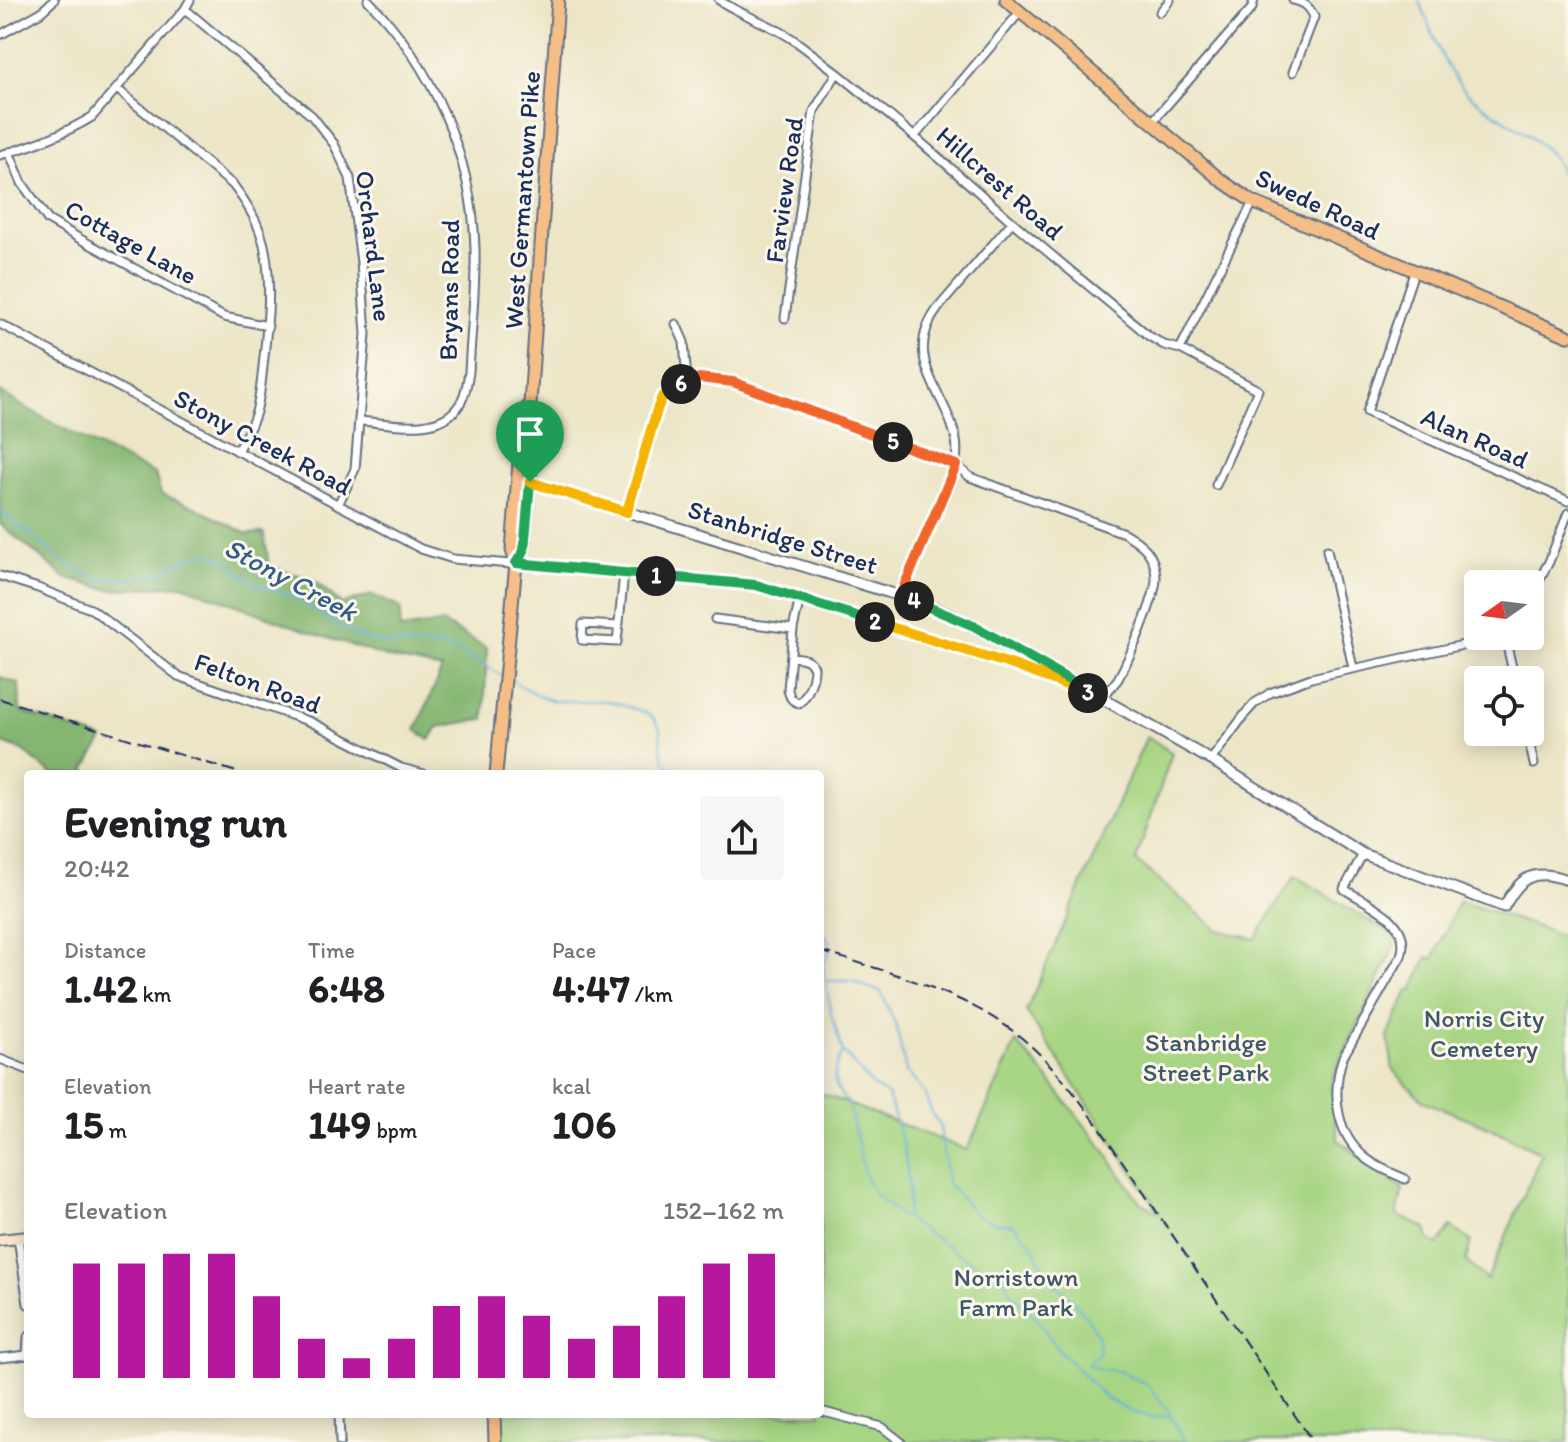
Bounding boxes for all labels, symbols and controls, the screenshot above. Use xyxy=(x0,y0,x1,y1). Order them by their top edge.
street label: West Germantown Pike xyxy=(497,70,547,330)
street label: Farview Road xyxy=(758,114,810,265)
street label: Hillcrest Road xyxy=(930,119,1071,247)
street label: Swede Road xyxy=(1251,161,1385,247)
street label: Orchard Lane xyxy=(349,169,399,323)
street label: Cottage Lane xyxy=(59,193,203,291)
street label: Bryans Road xyxy=(432,219,466,361)
pin: 6 xyxy=(661,364,701,404)
text: 6 xyxy=(675,370,687,397)
street label: Stony Creek Road xyxy=(169,382,357,502)
pin xyxy=(496,400,564,482)
street label: Alan Road xyxy=(1417,400,1533,476)
icon: arrive xyxy=(508,412,552,456)
pin: 5 xyxy=(873,422,913,462)
text: 5 xyxy=(887,428,899,455)
street label: Stanbridge Street xyxy=(684,493,882,581)
water label: Stony Creek xyxy=(219,530,365,629)
pin: 1 xyxy=(636,556,676,596)
text: 1 xyxy=(651,562,661,589)
north arrow xyxy=(1464,570,1544,650)
map controls xyxy=(1464,570,1544,746)
pin: 4 xyxy=(894,581,934,621)
text: 4 xyxy=(907,587,921,614)
pin: 2 xyxy=(855,602,895,642)
text: 2 xyxy=(869,608,881,635)
street label: Felton Road xyxy=(190,645,326,721)
button: locate xyxy=(1464,666,1544,746)
pin: 3 xyxy=(1068,673,1108,713)
text: 3 xyxy=(1082,679,1094,706)
text: Evening run xyxy=(64,795,287,848)
button: share xyxy=(700,796,784,880)
text: 20:42 xyxy=(64,852,129,884)
text: Distance xyxy=(64,937,146,964)
text: Time xyxy=(308,937,355,964)
text: Pace xyxy=(552,937,596,964)
text: 1.42 xyxy=(64,964,137,1012)
text: 6:48 xyxy=(308,964,385,1012)
text: 4:47 xyxy=(552,964,630,1012)
text: km xyxy=(137,981,172,1008)
text: /km xyxy=(630,981,673,1008)
park label: Norris City Cemetery xyxy=(1424,1002,1544,1064)
park label: Stanbridge Street Park xyxy=(1143,1026,1269,1088)
text: Elevation xyxy=(64,1073,151,1100)
text: Heart rate xyxy=(308,1073,405,1100)
text: kcal xyxy=(552,1073,591,1100)
text: 15 xyxy=(64,1100,104,1148)
text: 149 xyxy=(308,1100,372,1148)
text: 106 xyxy=(552,1100,616,1148)
text: m xyxy=(104,1117,127,1144)
text: bpm xyxy=(372,1117,417,1144)
text: Elevation xyxy=(64,1194,167,1226)
text: 152–162 m xyxy=(663,1194,784,1226)
park label: Norristown Farm Park xyxy=(954,1261,1079,1323)

